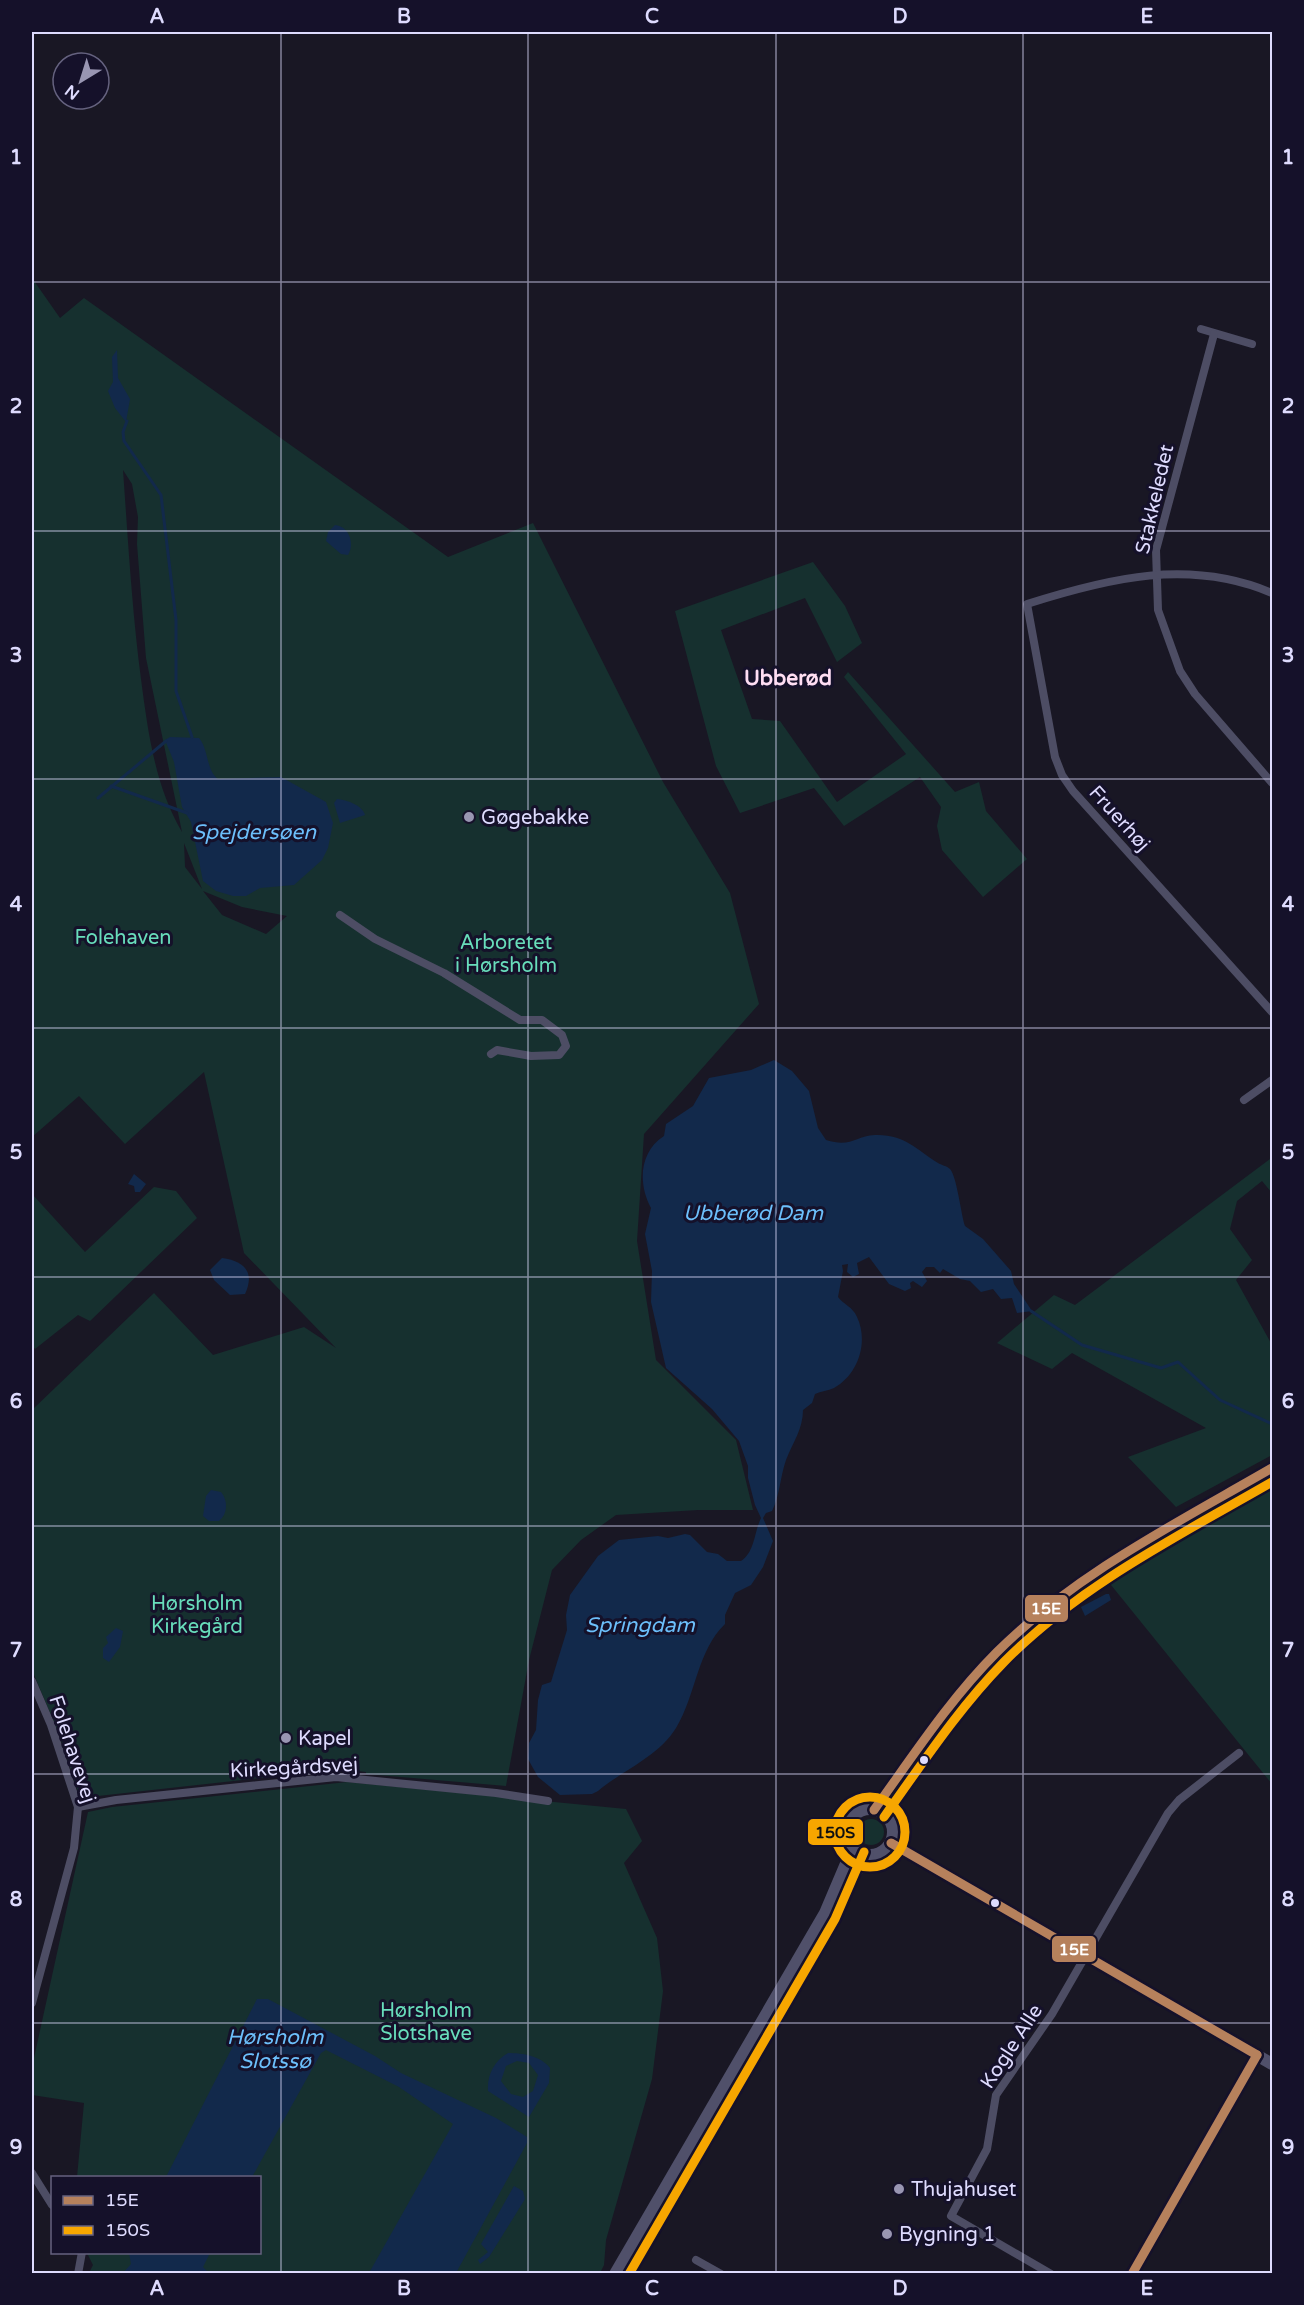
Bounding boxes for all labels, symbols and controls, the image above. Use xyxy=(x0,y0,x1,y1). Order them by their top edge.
text: A xyxy=(150,5,165,29)
text: B xyxy=(397,5,411,29)
text: C xyxy=(645,5,659,29)
text: D xyxy=(892,5,908,29)
text: E xyxy=(1141,5,1154,29)
north arrow xyxy=(51,51,111,111)
text: N xyxy=(61,80,84,104)
text: 1 xyxy=(10,146,22,170)
text: 1 xyxy=(1282,146,1294,170)
text: 2 xyxy=(10,395,22,419)
text: 2 xyxy=(1282,395,1294,419)
street label: Stakkeledet xyxy=(1131,442,1179,556)
text: 3 xyxy=(10,644,22,668)
text: 3 xyxy=(1282,644,1294,668)
district label: Ubberød xyxy=(744,666,832,691)
street label: Fruerhøj xyxy=(1084,781,1155,856)
place label: Gøgebakke xyxy=(481,806,589,830)
marker: Gøgebakke xyxy=(462,810,476,824)
water label: Spejdersøen xyxy=(192,820,317,845)
text: 4 xyxy=(10,893,23,917)
text: 4 xyxy=(1282,893,1295,917)
park label: Folehaven xyxy=(74,926,172,950)
park label: Arboretet i Hørsholm xyxy=(455,931,557,978)
text: 5 xyxy=(10,1141,22,1165)
text: 5 xyxy=(1282,1141,1294,1165)
water label: Ubberød Dam xyxy=(683,1201,824,1226)
text: 6 xyxy=(10,1390,22,1414)
text: 6 xyxy=(1282,1390,1294,1414)
park label: Hørsholm Kirkegård xyxy=(151,1592,243,1639)
line badge: 15E xyxy=(1024,1594,1069,1623)
text: 15E xyxy=(1031,1599,1061,1619)
water label: Springdam xyxy=(585,1613,696,1638)
text: 7 xyxy=(10,1639,22,1663)
text: 7 xyxy=(1282,1639,1294,1663)
street label: Folehavevej xyxy=(43,1693,101,1806)
place label: Kapel xyxy=(298,1727,352,1751)
marker: Kapel xyxy=(279,1731,293,1745)
street label: Kirkegårdsvej xyxy=(229,1753,359,1783)
unlabelled marker xyxy=(918,1754,930,1766)
line badge: 150S xyxy=(807,1818,864,1846)
text: 150S xyxy=(815,1823,855,1843)
text: 8 xyxy=(10,1888,22,1912)
text: 8 xyxy=(1282,1888,1294,1912)
unlabelled marker xyxy=(989,1897,1001,1909)
line badge: 15E xyxy=(1051,1935,1097,1963)
text: 15E xyxy=(1059,1940,1089,1960)
park label: Hørsholm Slotshave xyxy=(380,1999,472,2046)
street label: Kogle Alle xyxy=(976,2000,1048,2093)
water label: Hørsholm Slotssø xyxy=(227,2025,324,2074)
text: 9 xyxy=(10,2136,22,2160)
text: 9 xyxy=(1282,2136,1294,2160)
legend xyxy=(51,2176,261,2254)
place label: Thujahuset xyxy=(911,2178,1017,2202)
marker: Thujahuset xyxy=(892,2182,906,2196)
text: 15E xyxy=(105,2189,139,2211)
text: 150S xyxy=(105,2219,150,2241)
place label: Bygning 1 xyxy=(899,2223,996,2247)
marker: Bygning 1 xyxy=(880,2227,894,2241)
text: A xyxy=(150,2277,165,2301)
text: B xyxy=(397,2277,411,2301)
text: C xyxy=(645,2277,659,2301)
text: D xyxy=(892,2277,908,2301)
text: E xyxy=(1141,2277,1154,2301)

